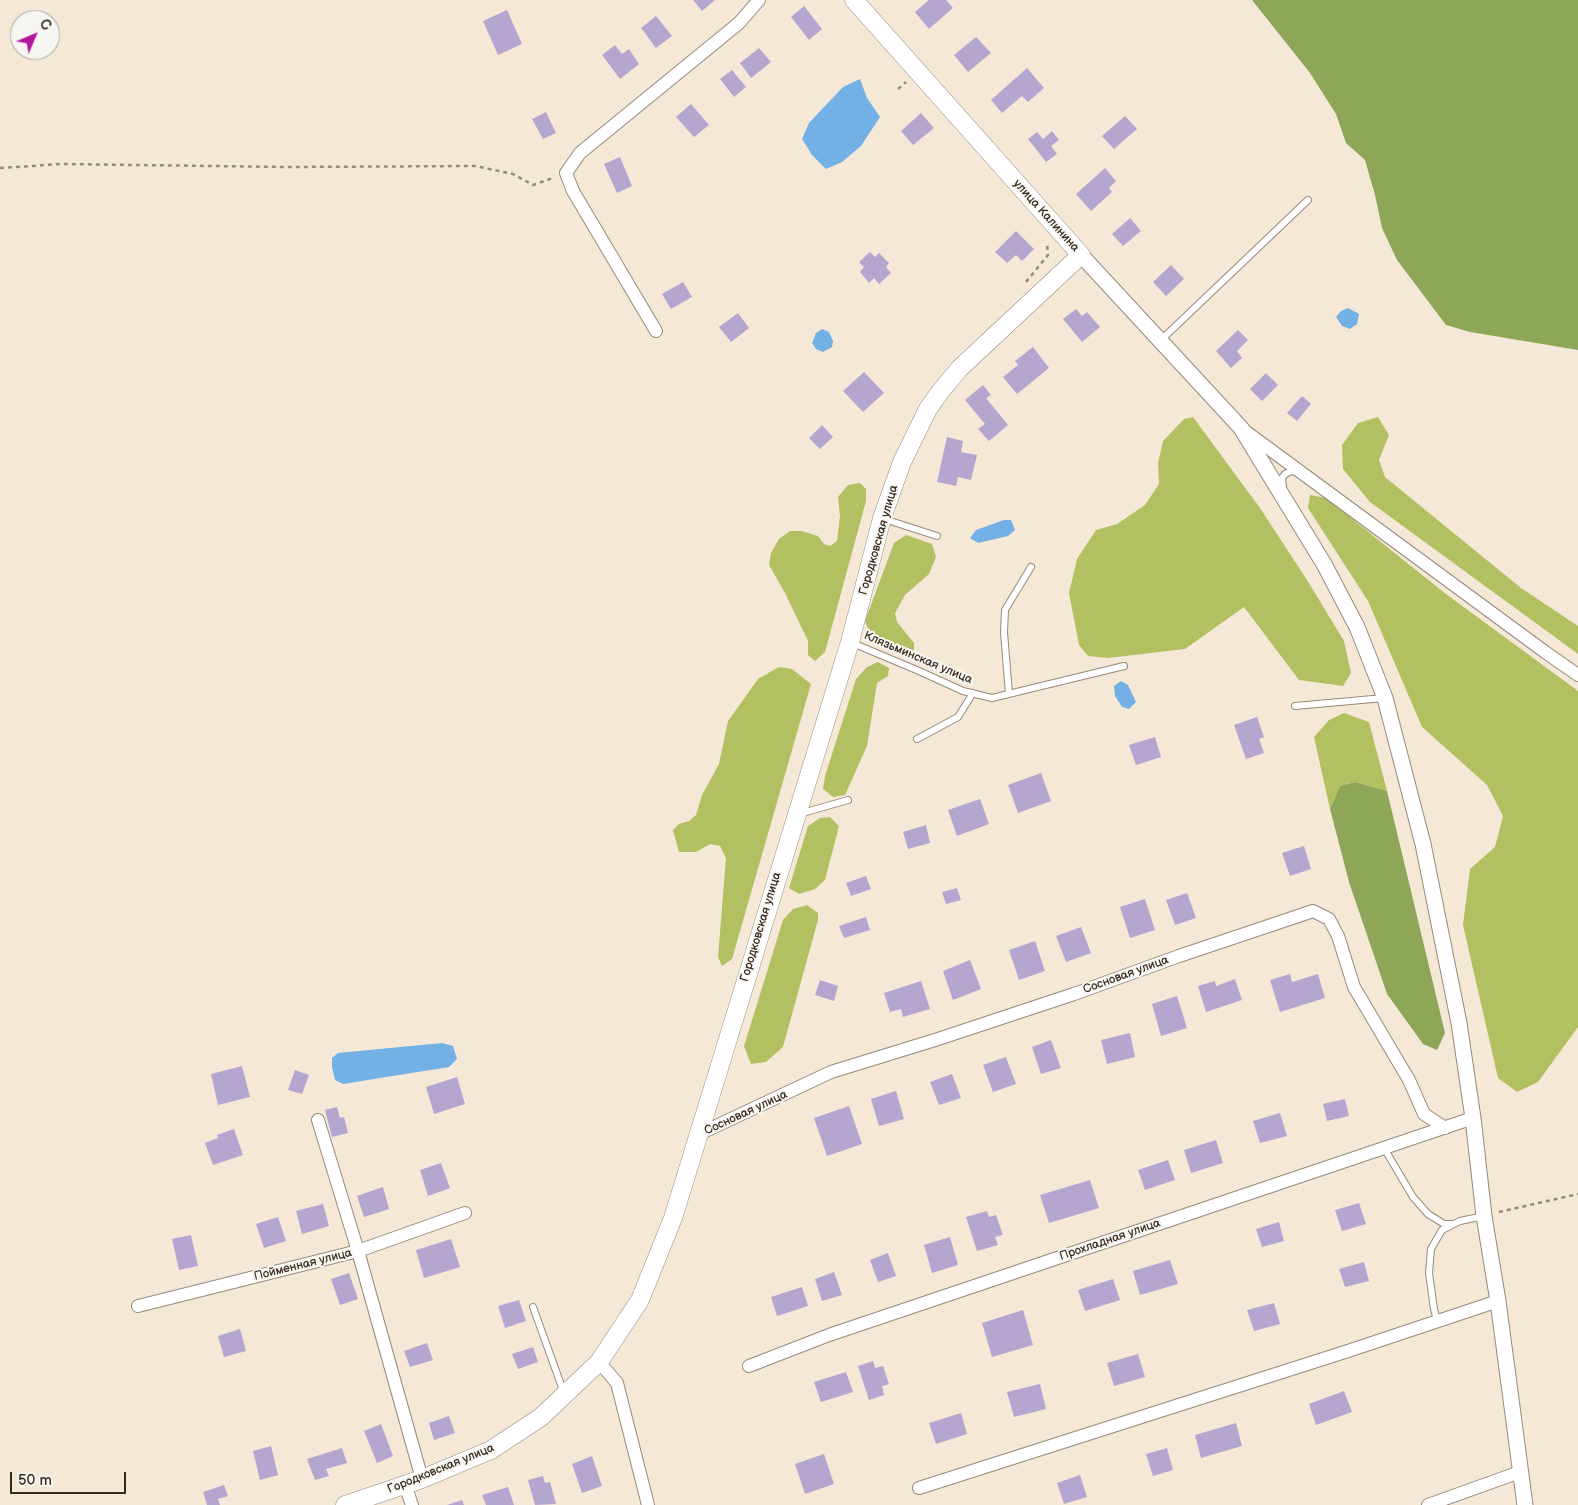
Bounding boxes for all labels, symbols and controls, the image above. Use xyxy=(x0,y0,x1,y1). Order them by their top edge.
north arrow xyxy=(10,10,60,60)
text: С xyxy=(36,15,55,34)
street label: улица Калинина xyxy=(1010,177,1082,255)
street label: Городковская улица xyxy=(856,483,902,597)
street label: Клязьминская улица xyxy=(862,629,974,687)
street label: Городковская улица xyxy=(737,870,785,984)
street label: Сосновая улица xyxy=(1081,953,1171,997)
street label: Сосновая улица xyxy=(702,1087,790,1139)
street label: Прохладная улица xyxy=(1058,1216,1162,1264)
street label: Пойменная улица xyxy=(253,1246,353,1284)
street label: Городковская улица xyxy=(386,1441,496,1497)
scale bar xyxy=(12,1462,129,1494)
text: 50 m xyxy=(18,1471,52,1490)

